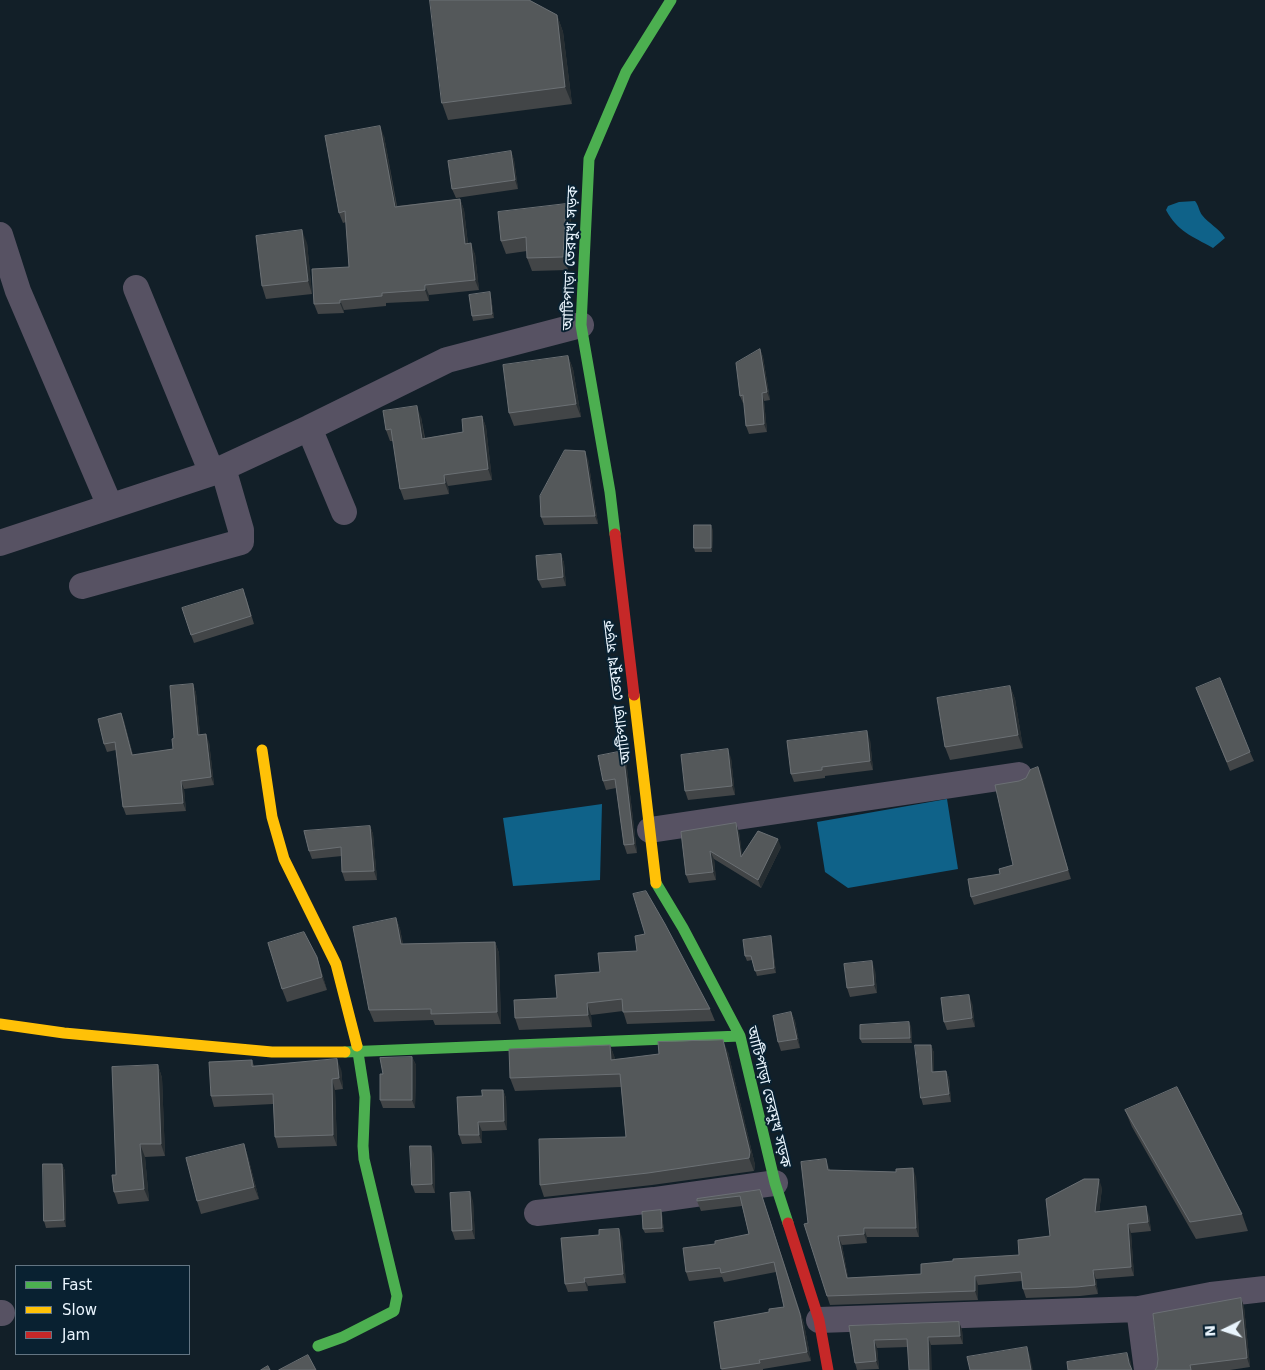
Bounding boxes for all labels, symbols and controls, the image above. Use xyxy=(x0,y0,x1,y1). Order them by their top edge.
street label: আটিপাড়া তেরমুখ সড়ক xyxy=(559,185,583,331)
street label: আটিপাড়া তেরমুখ সড়ক xyxy=(600,619,636,765)
street label: আটিপাড়া তেরমুখ সড়ক xyxy=(742,1025,794,1169)
legend xyxy=(15,1265,190,1355)
text: Fast xyxy=(62,1276,92,1294)
text: Slow xyxy=(62,1301,97,1319)
north arrow xyxy=(1200,1305,1250,1355)
text: N xyxy=(1202,1325,1218,1337)
text: Jam xyxy=(62,1326,90,1344)

